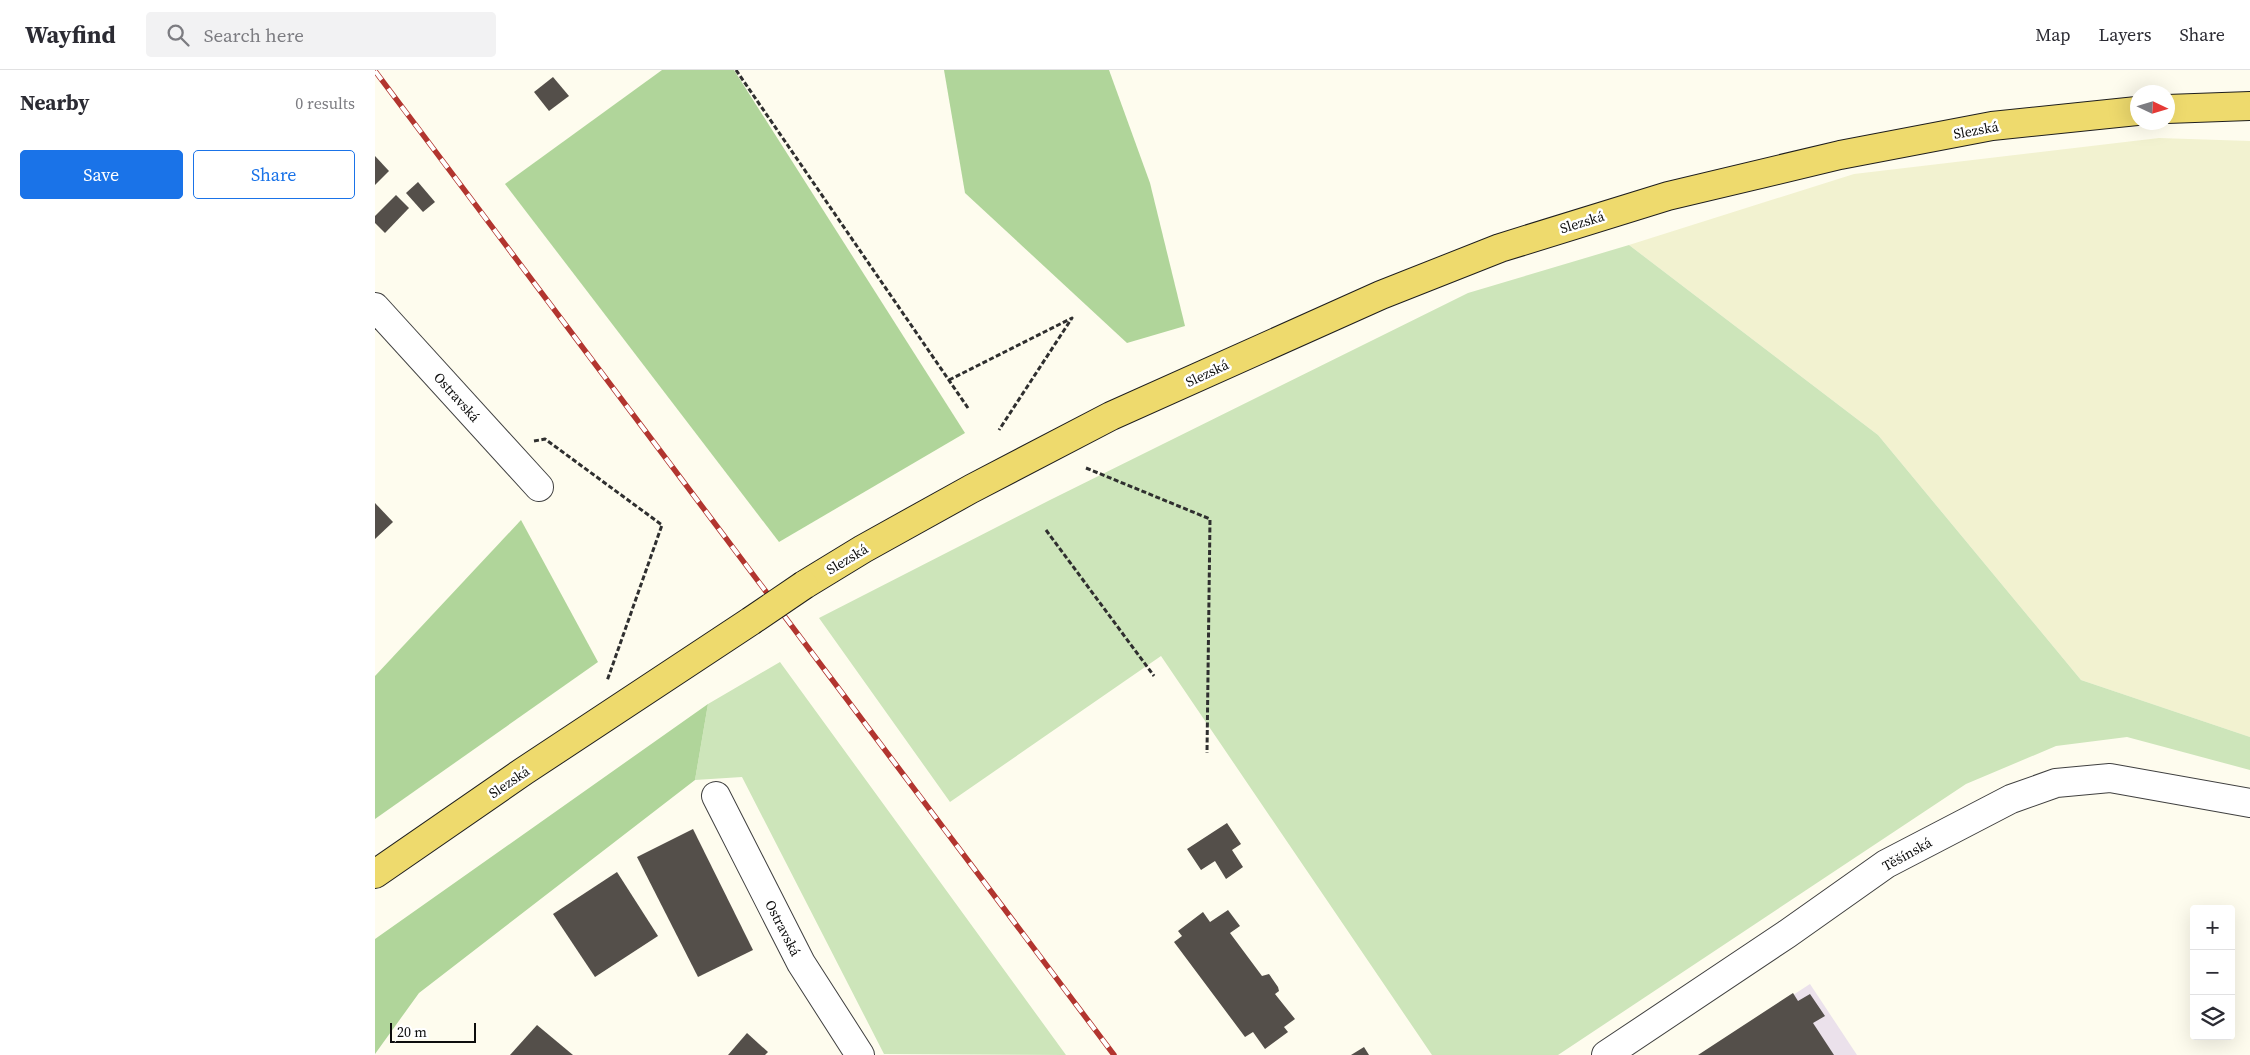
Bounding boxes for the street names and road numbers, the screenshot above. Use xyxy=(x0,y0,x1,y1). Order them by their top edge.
street label: Slezská xyxy=(1952,116,2001,144)
street label: Slezská xyxy=(1557,206,1607,238)
street label: Slezská xyxy=(1182,354,1233,392)
street label: Ostravská xyxy=(429,368,485,427)
street label: Slezská xyxy=(822,538,872,579)
street label: Slezská xyxy=(485,761,534,803)
street label: Těšínská xyxy=(1879,832,1936,876)
street label: Ostravská xyxy=(760,896,806,960)

